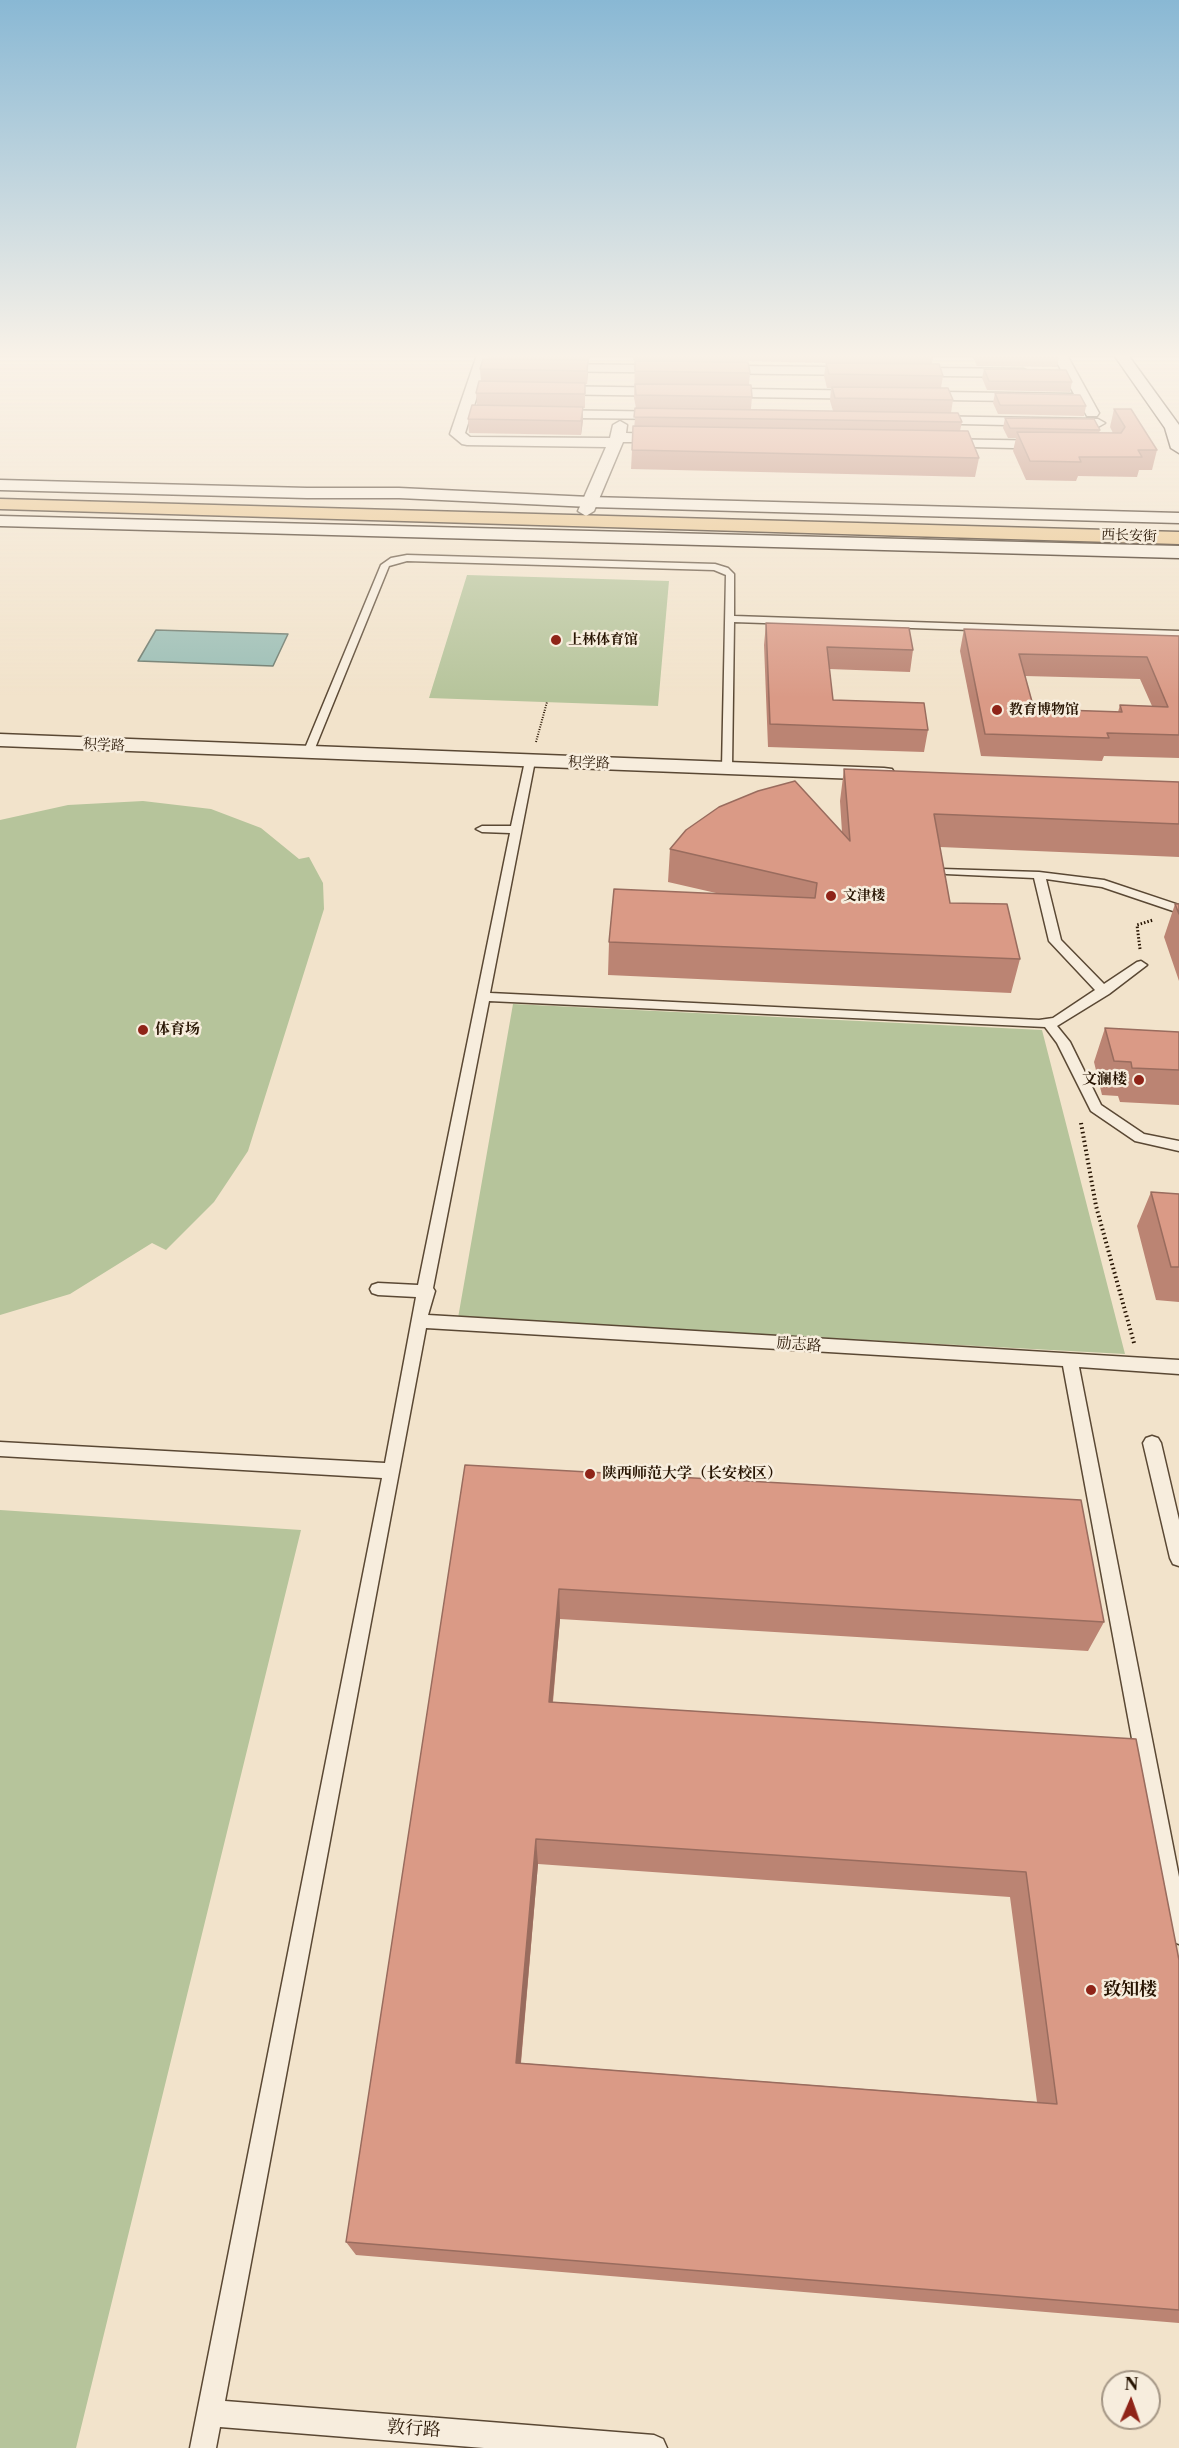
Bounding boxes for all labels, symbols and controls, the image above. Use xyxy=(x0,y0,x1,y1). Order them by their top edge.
street label: 西长安街 xyxy=(1101,527,1157,545)
place label: 上林体育馆 xyxy=(568,632,638,648)
marker: 上林体育馆 xyxy=(549,633,563,647)
place label: 教育博物馆 xyxy=(1009,702,1079,718)
marker: 教育博物馆 xyxy=(990,703,1004,717)
street label: 积学路 xyxy=(83,736,125,754)
street label: 积学路 xyxy=(568,754,610,772)
place label: 文津楼 xyxy=(843,888,885,904)
marker: 文津楼 xyxy=(824,889,838,903)
place label: 体育场 xyxy=(155,1021,200,1039)
marker: 体育场 xyxy=(136,1023,150,1037)
place label: 文澜楼 xyxy=(1082,1071,1127,1089)
marker: 文澜楼 xyxy=(1132,1073,1146,1087)
street label: 励志路 xyxy=(776,1334,822,1356)
place label: 陕西师范大学（长安校区） xyxy=(602,1465,782,1483)
marker: 陕西师范大学（长安校区） xyxy=(583,1467,597,1481)
place label: 致知楼 xyxy=(1103,1979,1157,2001)
marker: 致知楼 xyxy=(1084,1983,1098,1997)
north arrow xyxy=(1101,2370,1161,2430)
text: N xyxy=(1124,2374,1139,2394)
street label: 敦行路 xyxy=(386,2416,442,2442)

